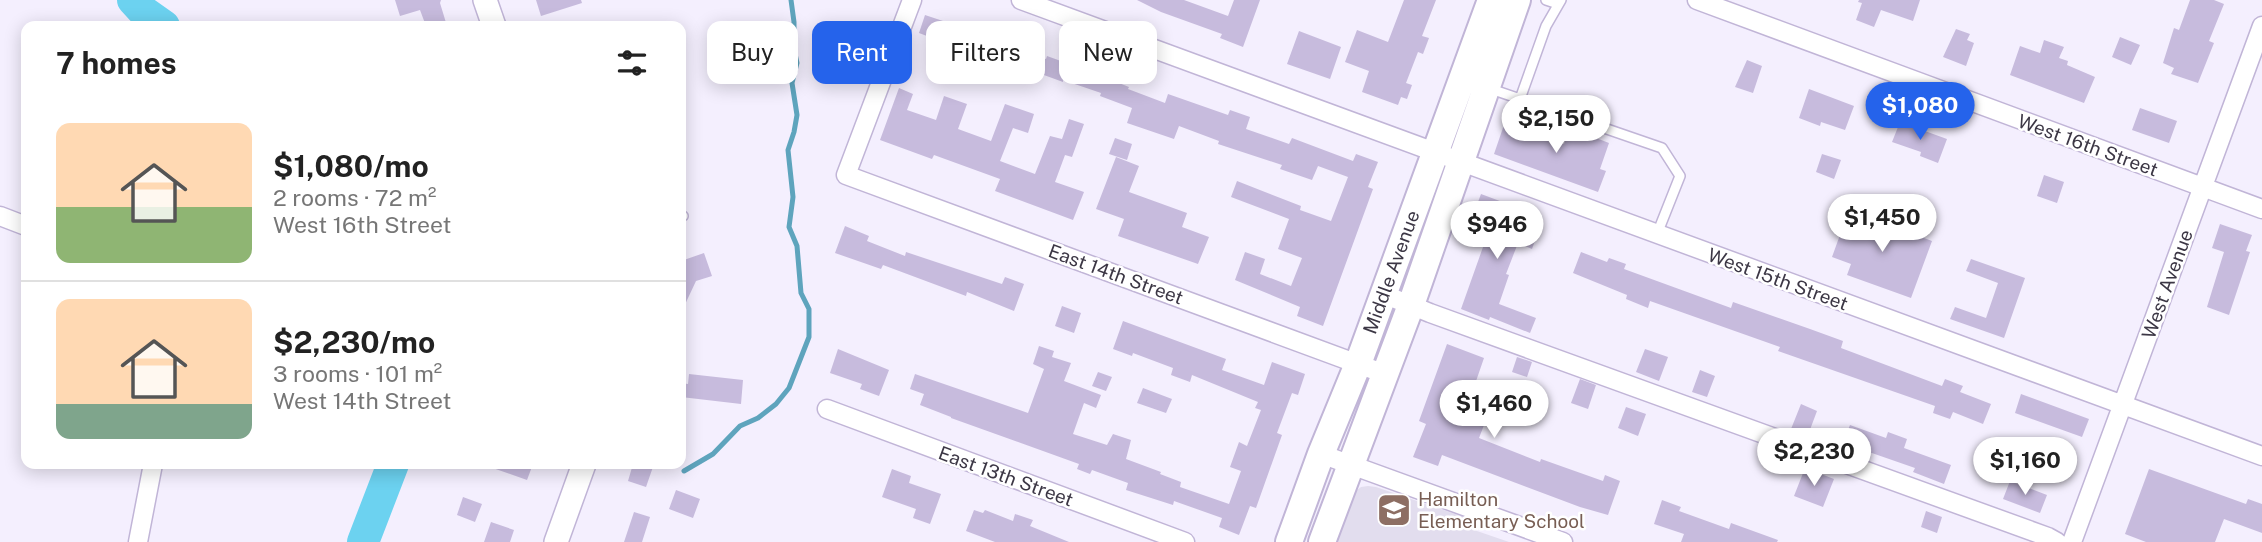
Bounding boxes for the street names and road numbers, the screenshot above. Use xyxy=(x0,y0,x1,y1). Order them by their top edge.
street label: West 16th Street xyxy=(2015,109,2161,181)
street label: Middle Avenue xyxy=(1358,207,1424,337)
street label: West Avenue xyxy=(2137,226,2197,342)
street label: East 14th Street xyxy=(1046,239,1186,309)
street label: West 15th Street xyxy=(1705,243,1851,315)
street label: East 13th Street xyxy=(936,441,1076,511)

